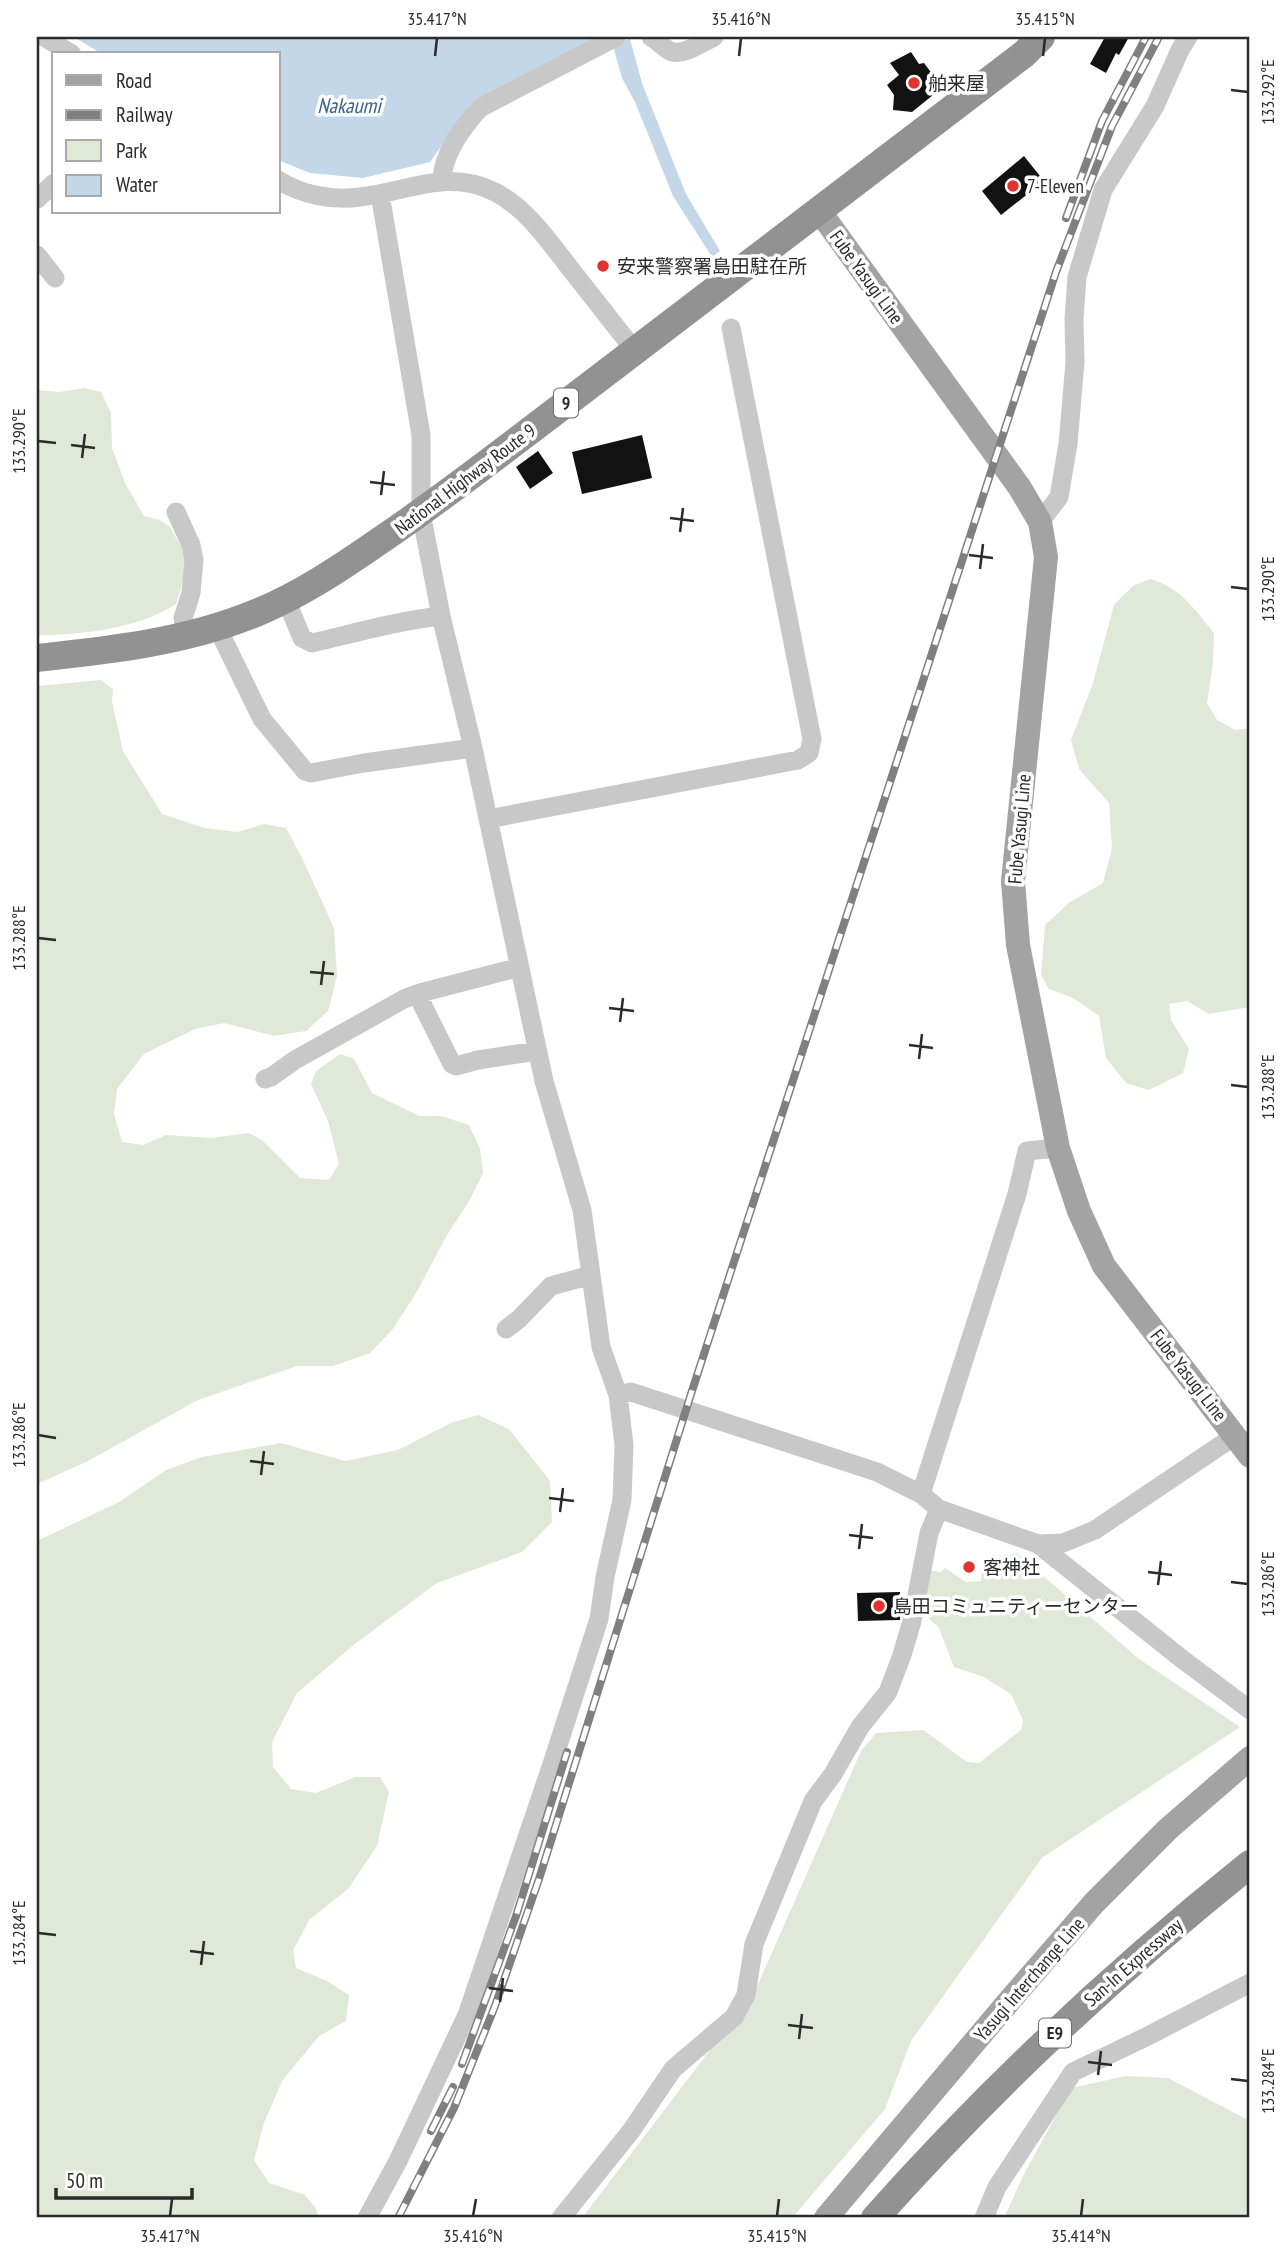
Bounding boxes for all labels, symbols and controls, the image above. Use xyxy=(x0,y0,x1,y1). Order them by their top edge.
text: 35.417°N xyxy=(407,7,467,30)
text: 35.416°N xyxy=(711,7,771,30)
text: 35.415°N xyxy=(1015,7,1075,30)
legend xyxy=(52,52,280,214)
text: 133.292°E xyxy=(1256,59,1279,125)
text: Road xyxy=(116,67,152,94)
place label: 舶来屋 xyxy=(928,71,985,95)
marker: 舶来屋 xyxy=(906,75,922,91)
water label: Nakaumi xyxy=(317,92,383,119)
text: Railway xyxy=(116,101,173,128)
text: Park xyxy=(116,137,147,164)
text: Water xyxy=(116,171,158,198)
place label: 7-Eleven xyxy=(1027,174,1084,198)
marker: 7-Eleven xyxy=(1005,178,1021,194)
street label: Fube Yasugi Line xyxy=(825,225,909,329)
place label: 安来警察署島田駐在所 xyxy=(617,254,807,278)
marker: 安来警察署島田駐在所 xyxy=(595,258,611,274)
road number: 9 xyxy=(554,388,578,418)
text: 133.290°E xyxy=(7,408,30,474)
street label: National Highway Route 9 xyxy=(390,418,540,540)
text: 133.290°E xyxy=(1256,556,1279,622)
street label: Fube Yasugi Line xyxy=(1002,773,1036,885)
text: 133.288°E xyxy=(7,905,30,971)
text: 133.288°E xyxy=(1256,1054,1279,1120)
street label: Fube Yasugi Line xyxy=(1146,1324,1232,1426)
text: 133.286°E xyxy=(7,1402,30,1468)
text: 133.286°E xyxy=(1256,1551,1279,1617)
place label: 客神社 xyxy=(983,1555,1040,1579)
marker: 客神社 xyxy=(961,1559,977,1575)
place label: 島田コミュニティーセンター xyxy=(893,1594,1139,1618)
marker: 島田コミュニティーセンター xyxy=(871,1598,887,1614)
text: 133.284°E xyxy=(7,1900,30,1966)
street label: Yasugi Interchange Line xyxy=(969,1912,1089,2046)
street label: San-In Expressway xyxy=(1079,1912,1188,2011)
road number: E9 xyxy=(1039,2019,1071,2048)
text: 133.284°E xyxy=(1256,2048,1279,2114)
scale bar xyxy=(56,2157,192,2201)
text: 50 m xyxy=(66,2167,103,2194)
text: 35.417°N xyxy=(140,2224,200,2247)
text: 35.416°N xyxy=(443,2224,503,2247)
text: 35.415°N xyxy=(747,2224,807,2247)
text: 35.414°N xyxy=(1051,2224,1111,2247)

